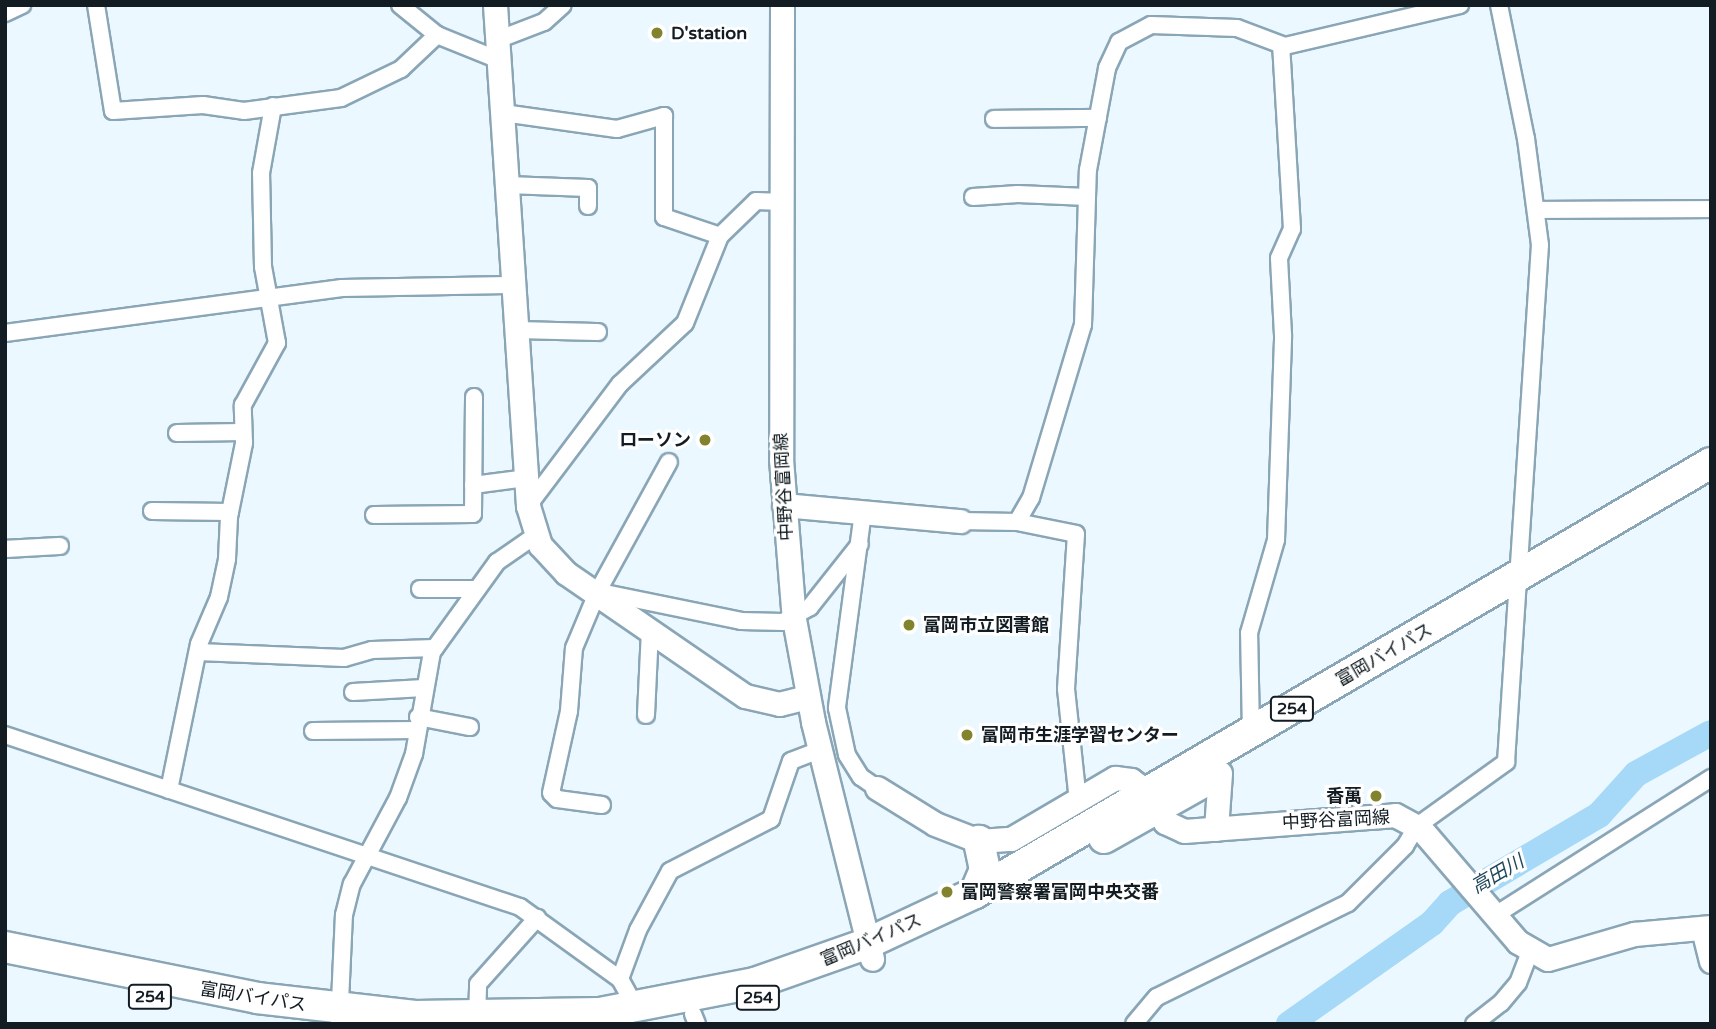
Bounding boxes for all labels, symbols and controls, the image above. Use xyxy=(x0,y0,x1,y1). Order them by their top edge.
place label: D'station xyxy=(671,22,747,44)
marker: D'station xyxy=(649,25,665,41)
place label: ローソン xyxy=(619,429,691,451)
marker: ローソン xyxy=(697,432,713,448)
street label: 中野谷富岡線 xyxy=(770,433,798,541)
place label: 富岡市立図書館 xyxy=(923,614,1049,636)
marker: 富岡市立図書館 xyxy=(901,617,917,633)
street label: 富岡バイパス xyxy=(1332,619,1436,691)
road number: 254 xyxy=(1269,696,1315,722)
place label: 富岡市生涯学習センター xyxy=(981,724,1179,746)
marker: 富岡市生涯学習センター xyxy=(959,727,975,743)
place label: 香萬 xyxy=(1326,785,1362,807)
marker: 香萬 xyxy=(1368,788,1384,804)
street label: 中野谷富岡線 xyxy=(1282,806,1390,834)
water label: 高田川 xyxy=(1468,851,1528,899)
place label: 富岡警察署富岡中央交番 xyxy=(961,881,1159,903)
marker: 富岡警察署富岡中央交番 xyxy=(939,884,955,900)
street label: 富岡バイパス xyxy=(817,909,925,971)
street label: 富岡バイパス xyxy=(198,978,308,1016)
road number: 254 xyxy=(127,984,173,1009)
road number: 254 xyxy=(735,986,781,1010)

